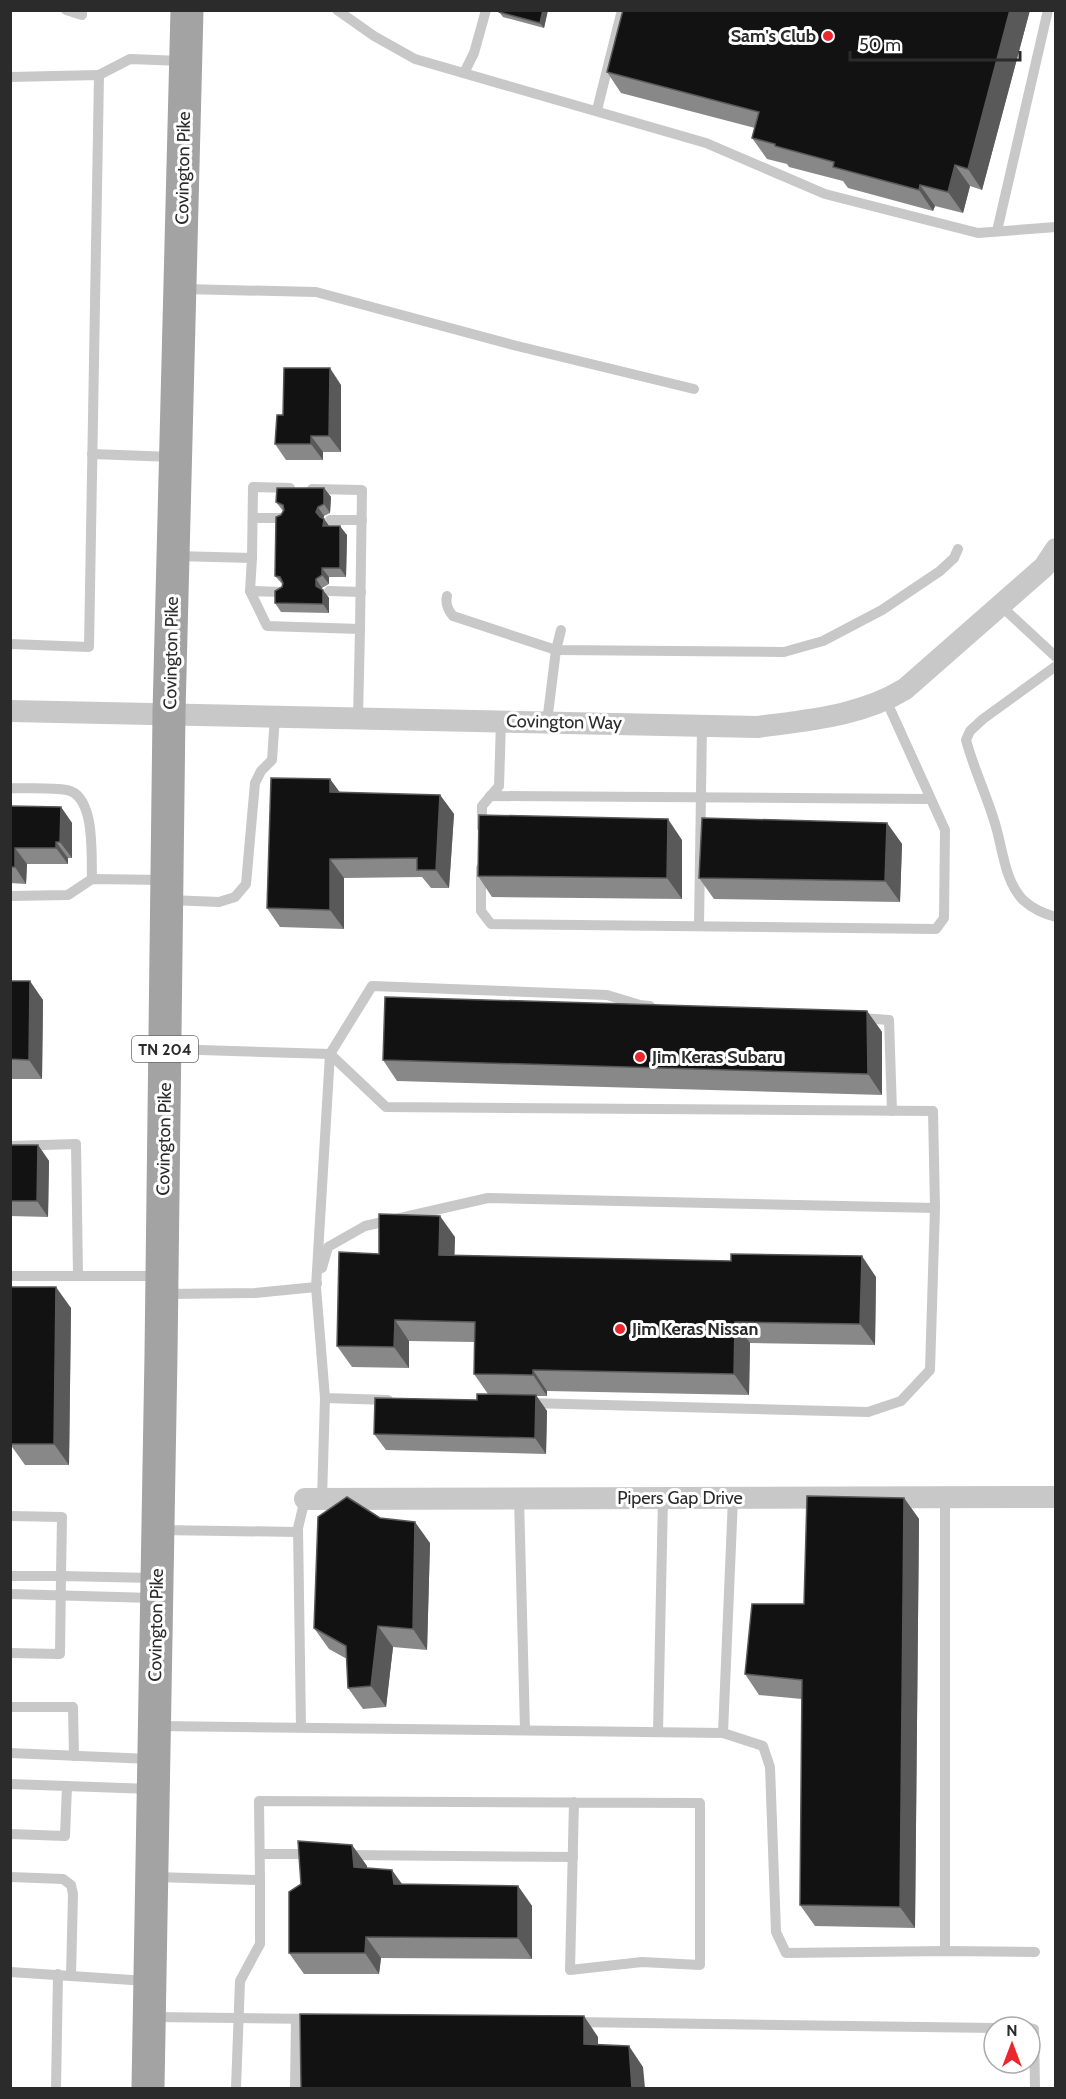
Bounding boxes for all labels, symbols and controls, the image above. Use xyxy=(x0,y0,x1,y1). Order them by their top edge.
scale bar xyxy=(850,24,1020,62)
place label: Sam's Club xyxy=(731,25,816,47)
marker: Sam's Club xyxy=(821,29,835,43)
text: 50 m xyxy=(859,34,901,56)
street label: Covington Pike xyxy=(171,111,195,225)
street label: Covington Pike xyxy=(159,596,183,710)
street label: Covington Way xyxy=(506,710,622,734)
road number: TN 204 xyxy=(132,1036,198,1062)
place label: Jim Keras Subaru xyxy=(651,1046,783,1068)
marker: Jim Keras Subaru xyxy=(633,1050,647,1064)
street label: Covington Pike xyxy=(152,1082,176,1196)
place label: Jim Keras Nissan xyxy=(631,1318,758,1340)
marker: Jim Keras Nissan xyxy=(613,1322,627,1336)
street label: Pipers Gap Drive xyxy=(617,1487,743,1509)
street label: Covington Pike xyxy=(144,1568,168,1682)
north arrow xyxy=(982,2015,1042,2075)
text: N xyxy=(1006,2021,1018,2040)

